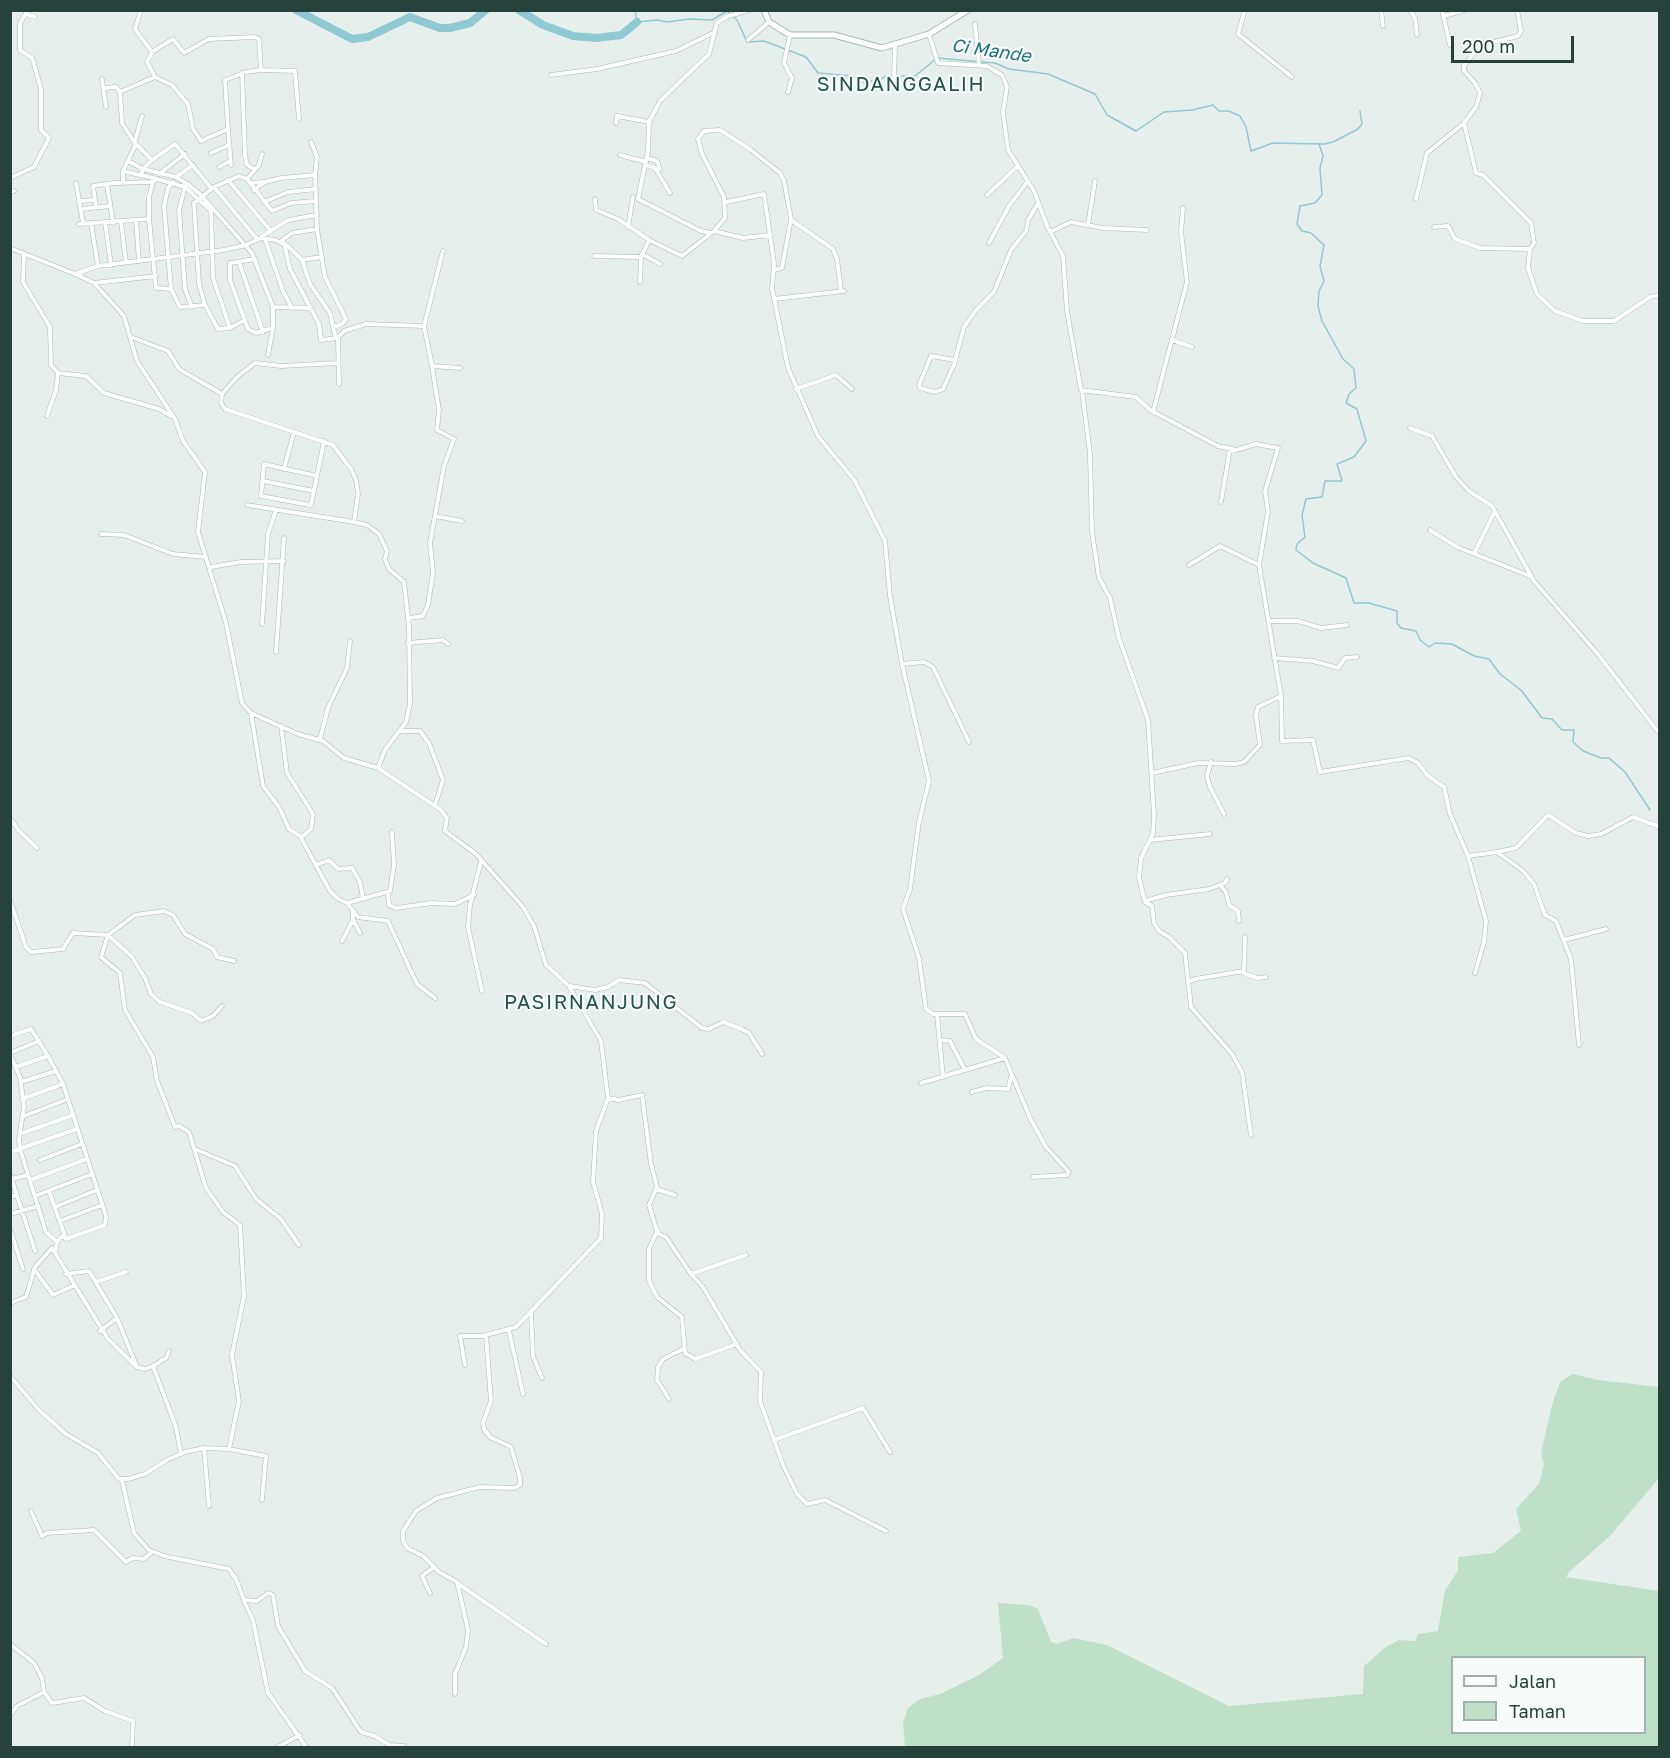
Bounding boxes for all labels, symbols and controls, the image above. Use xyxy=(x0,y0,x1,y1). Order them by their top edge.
scale bar xyxy=(1454,24,1577,62)
water label: Ci Mande xyxy=(950,35,1032,67)
text: 200 m xyxy=(1462,35,1515,57)
district label: SINDANGGALIH xyxy=(817,73,985,97)
district label: PASIRNANJUNG xyxy=(504,991,678,1015)
legend xyxy=(1451,1656,1646,1734)
text: Jalan xyxy=(1509,1670,1556,1692)
text: Taman xyxy=(1509,1700,1566,1722)

